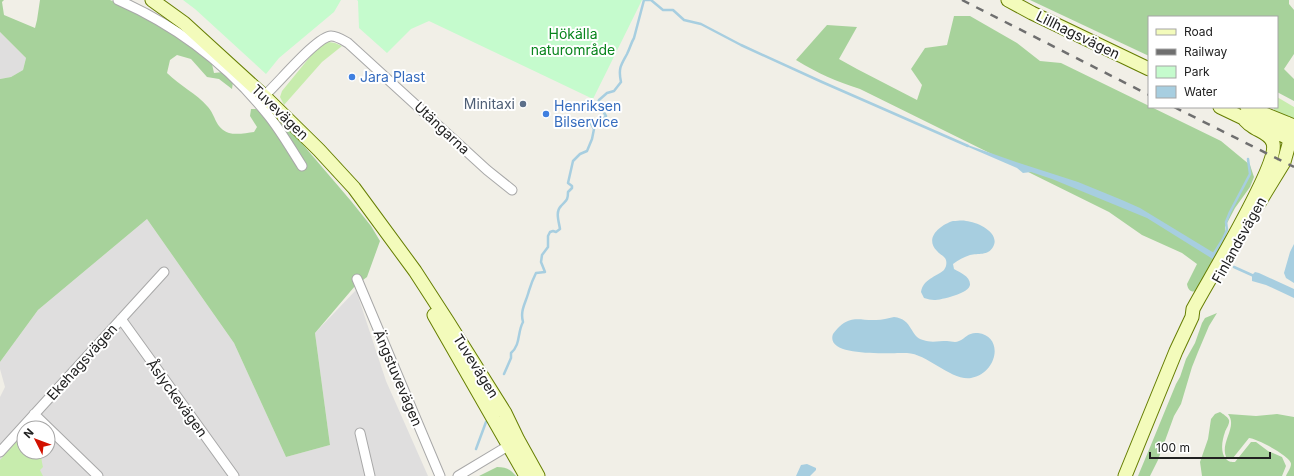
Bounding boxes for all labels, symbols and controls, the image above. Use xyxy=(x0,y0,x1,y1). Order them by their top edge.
street label: Lillhagsvägen xyxy=(1034,7,1123,62)
legend xyxy=(1148,16,1278,108)
text: Road xyxy=(1184,24,1213,39)
park label: Hökälla naturområde xyxy=(531,25,615,58)
text: Railway xyxy=(1184,44,1228,59)
text: Park xyxy=(1184,64,1210,79)
place label: Jara Plast xyxy=(360,68,426,85)
marker: Jara Plast xyxy=(347,72,357,82)
street label: Tuvevägen xyxy=(248,80,312,143)
text: Water xyxy=(1184,84,1218,99)
place label: Minitaxi xyxy=(464,95,515,112)
place label: Henriksen Bilservice xyxy=(554,97,621,130)
street label: Utängarna xyxy=(411,98,473,157)
marker: Minitaxi xyxy=(518,99,528,109)
marker: Henriksen Bilservice xyxy=(541,109,551,119)
street label: Finlandsvägen xyxy=(1208,194,1269,286)
street label: Ekehagsvägen xyxy=(43,320,120,403)
street label: Ängstuvevägen xyxy=(371,327,426,429)
street label: Tuvevägen xyxy=(450,331,503,401)
street label: Åslyckevägen xyxy=(143,355,212,440)
north arrow xyxy=(16,420,56,460)
text: N xyxy=(21,426,37,441)
scale bar xyxy=(1150,434,1270,460)
text: 100 m xyxy=(1156,440,1190,455)

